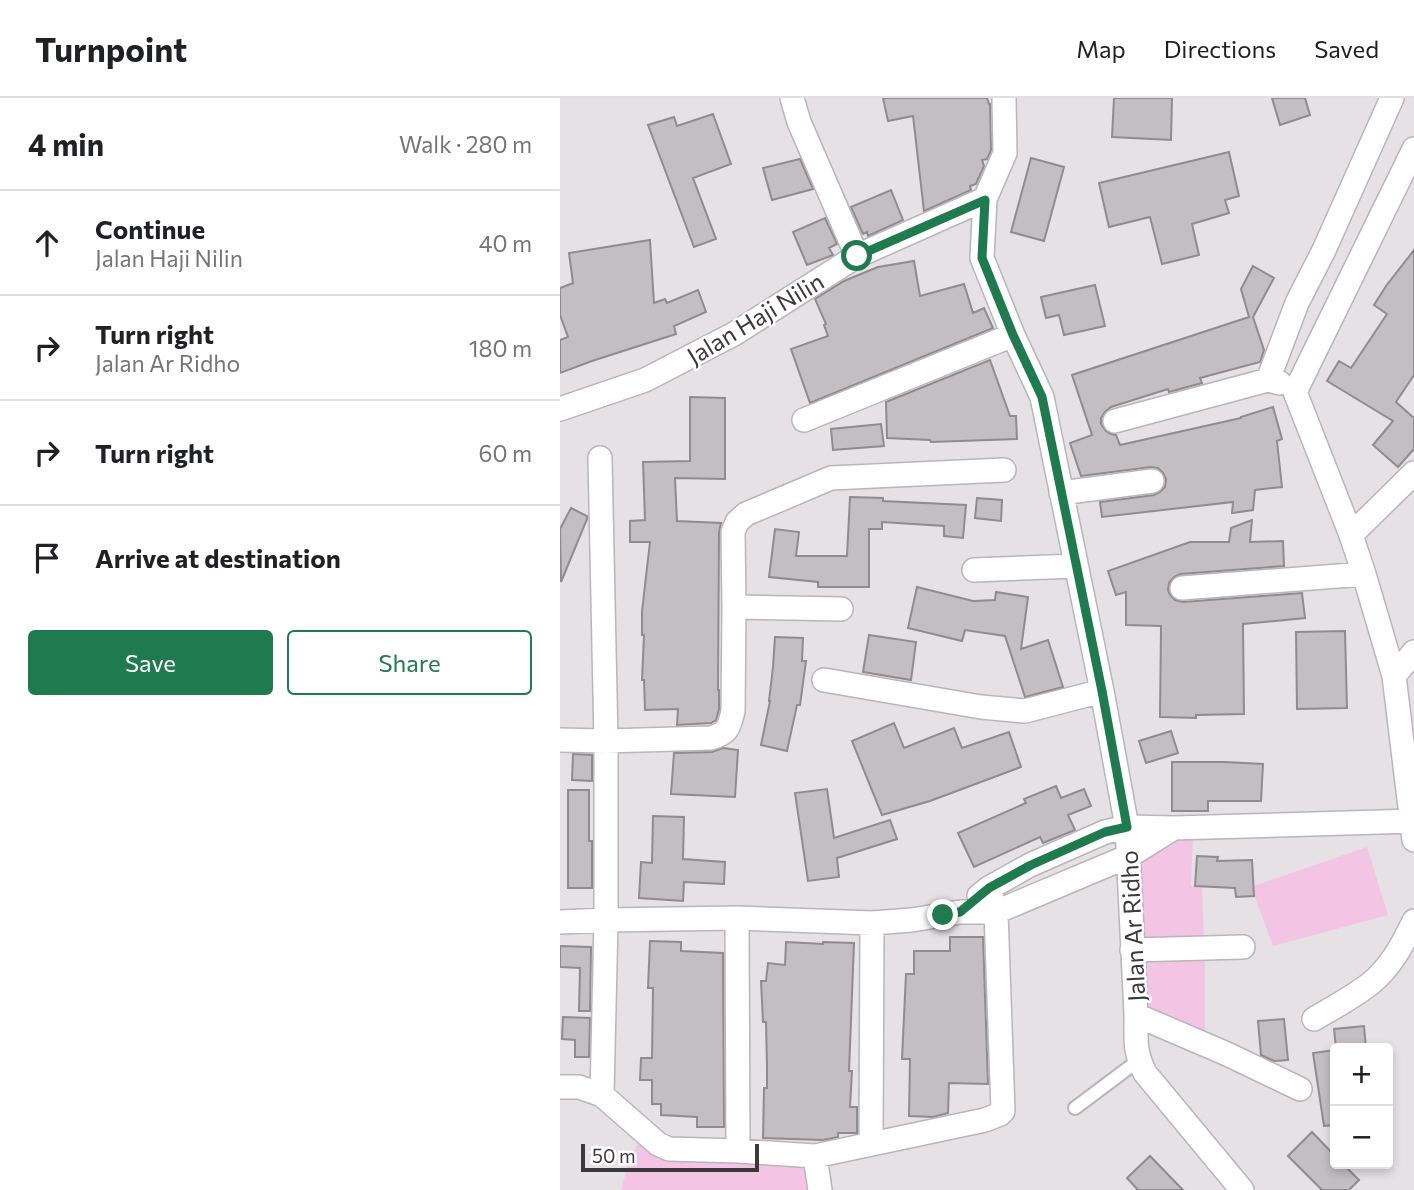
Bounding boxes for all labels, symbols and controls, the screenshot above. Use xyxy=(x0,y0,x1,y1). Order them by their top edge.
text: Turnpoint xyxy=(35,28,187,69)
text: Map xyxy=(1076,34,1126,63)
text: Directions xyxy=(1164,34,1276,63)
text: Saved xyxy=(1314,34,1379,63)
text: 4 min xyxy=(28,125,104,162)
text: Walk · 280 m xyxy=(399,130,532,158)
text: Continue xyxy=(95,213,205,244)
icon: ahead xyxy=(28,224,66,262)
text: 40 m xyxy=(479,229,532,257)
route start xyxy=(841,240,872,271)
text: Jalan Haji Nilin xyxy=(95,244,243,272)
street label: Jalan Haji Nilin xyxy=(681,266,829,370)
text: Turn right xyxy=(95,318,214,349)
icon: right xyxy=(28,329,66,367)
text: 180 m xyxy=(469,334,532,362)
text: Jalan Ar Ridho xyxy=(95,349,240,377)
icon: right xyxy=(28,434,66,472)
text: Turn right xyxy=(95,437,214,468)
text: 60 m xyxy=(479,439,532,467)
icon: arrive xyxy=(28,539,66,577)
text: Arrive at destination xyxy=(95,542,341,573)
button: Save xyxy=(28,630,273,695)
button: Share xyxy=(287,630,532,695)
street label: Jalan Ar Ridho xyxy=(1114,850,1150,1002)
route end xyxy=(927,899,958,930)
map controls xyxy=(1330,1043,1393,1169)
button: + xyxy=(1330,1043,1393,1106)
button: − xyxy=(1330,1106,1393,1169)
scale bar xyxy=(581,1141,760,1173)
text: 50 m xyxy=(592,1144,636,1167)

